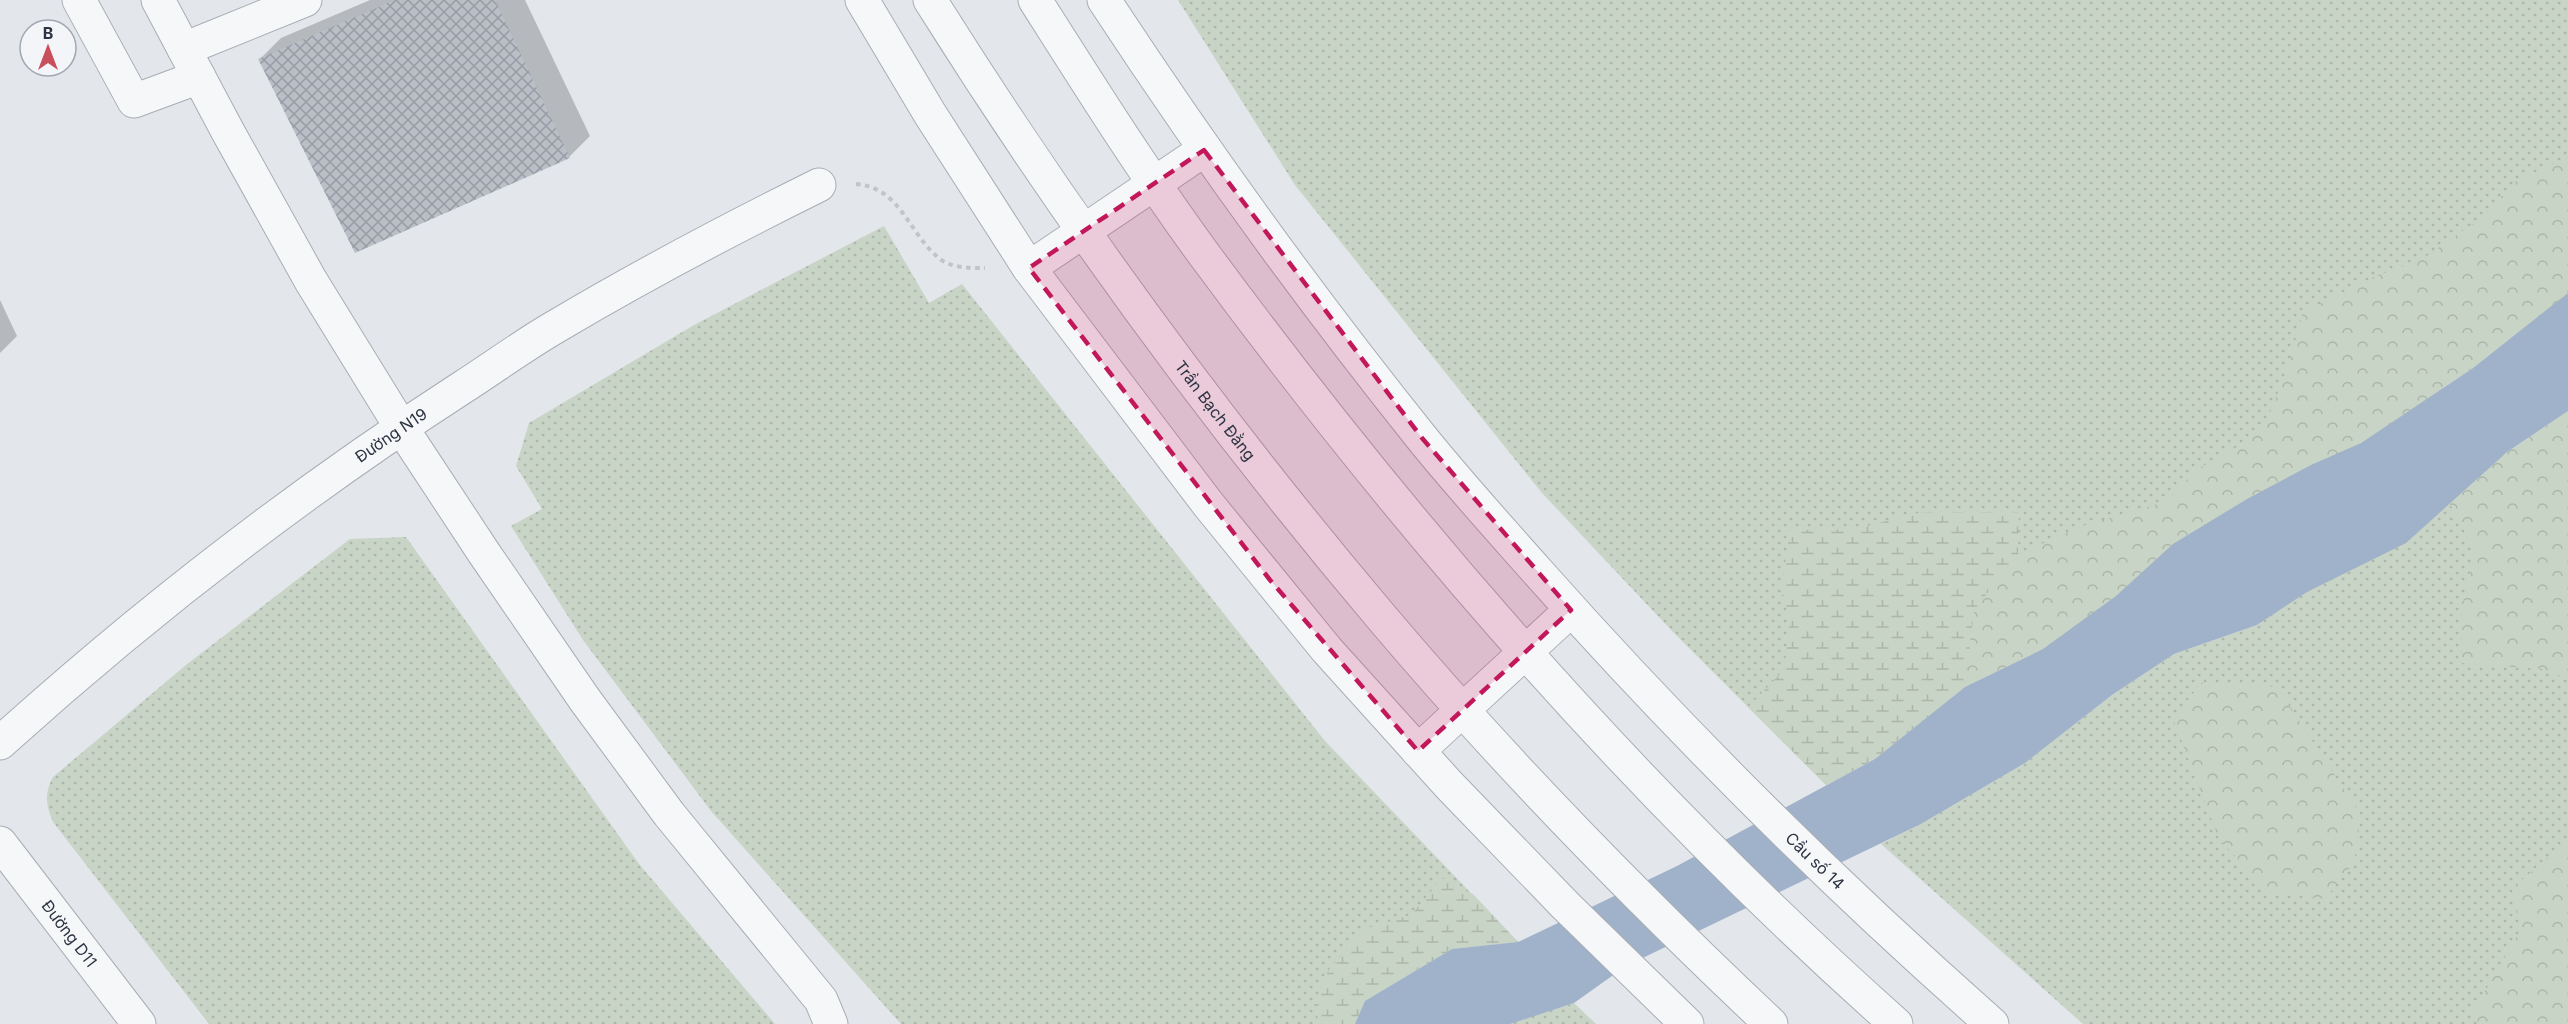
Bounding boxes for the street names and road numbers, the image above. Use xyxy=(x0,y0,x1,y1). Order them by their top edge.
street label: Trần Bạch Đằng xyxy=(1171,356,1260,464)
street label: Đường N19 xyxy=(351,404,431,467)
street label: Cầu số 14 xyxy=(1782,828,1849,894)
street label: Đường D11 xyxy=(38,896,101,971)

